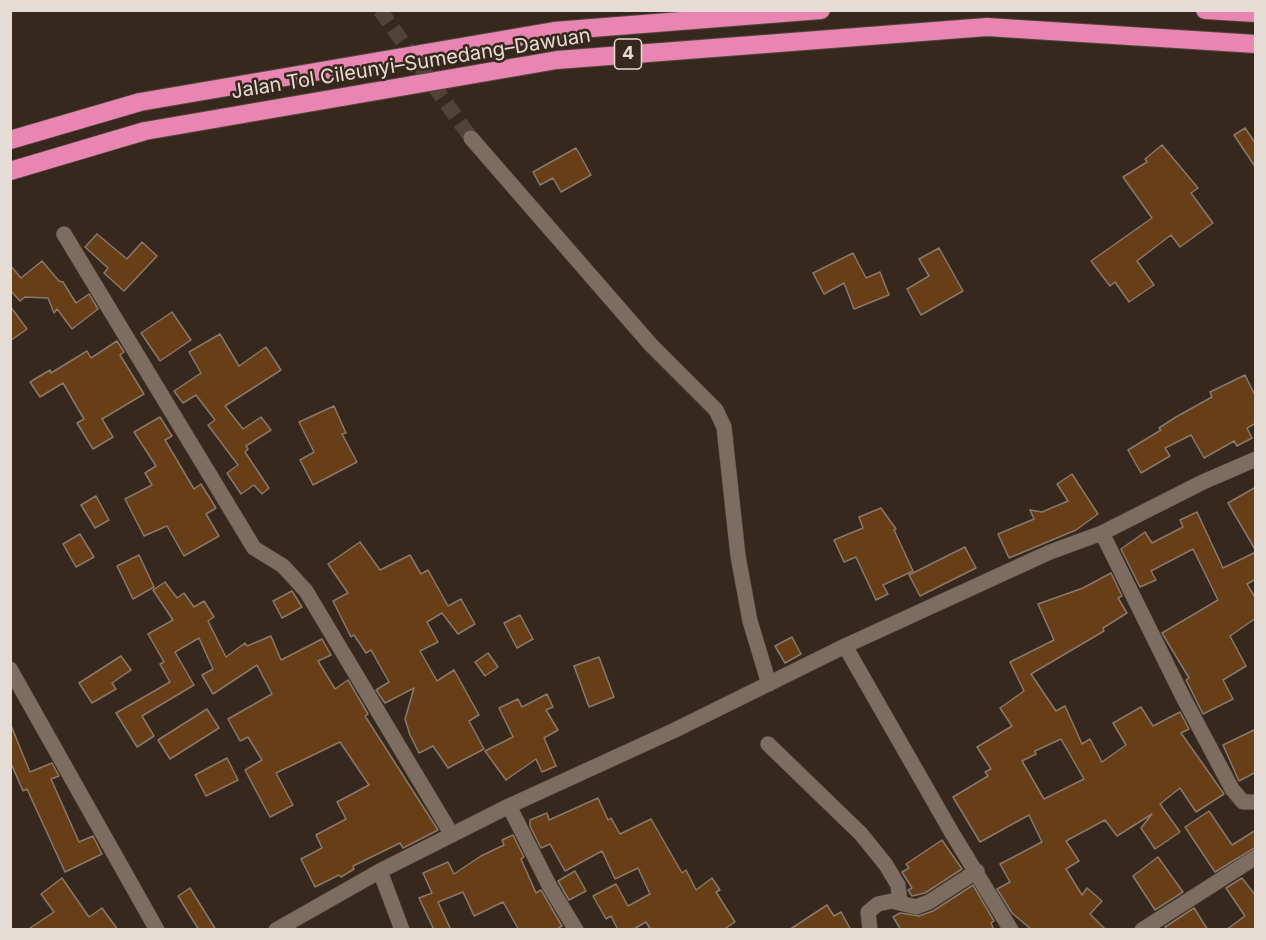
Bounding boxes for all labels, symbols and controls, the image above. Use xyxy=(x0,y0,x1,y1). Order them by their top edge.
street label: Jalan Tol Cileunyi–Sumedang–Dawuan xyxy=(230,24,592,104)
road number: 4 xyxy=(614,39,642,69)

